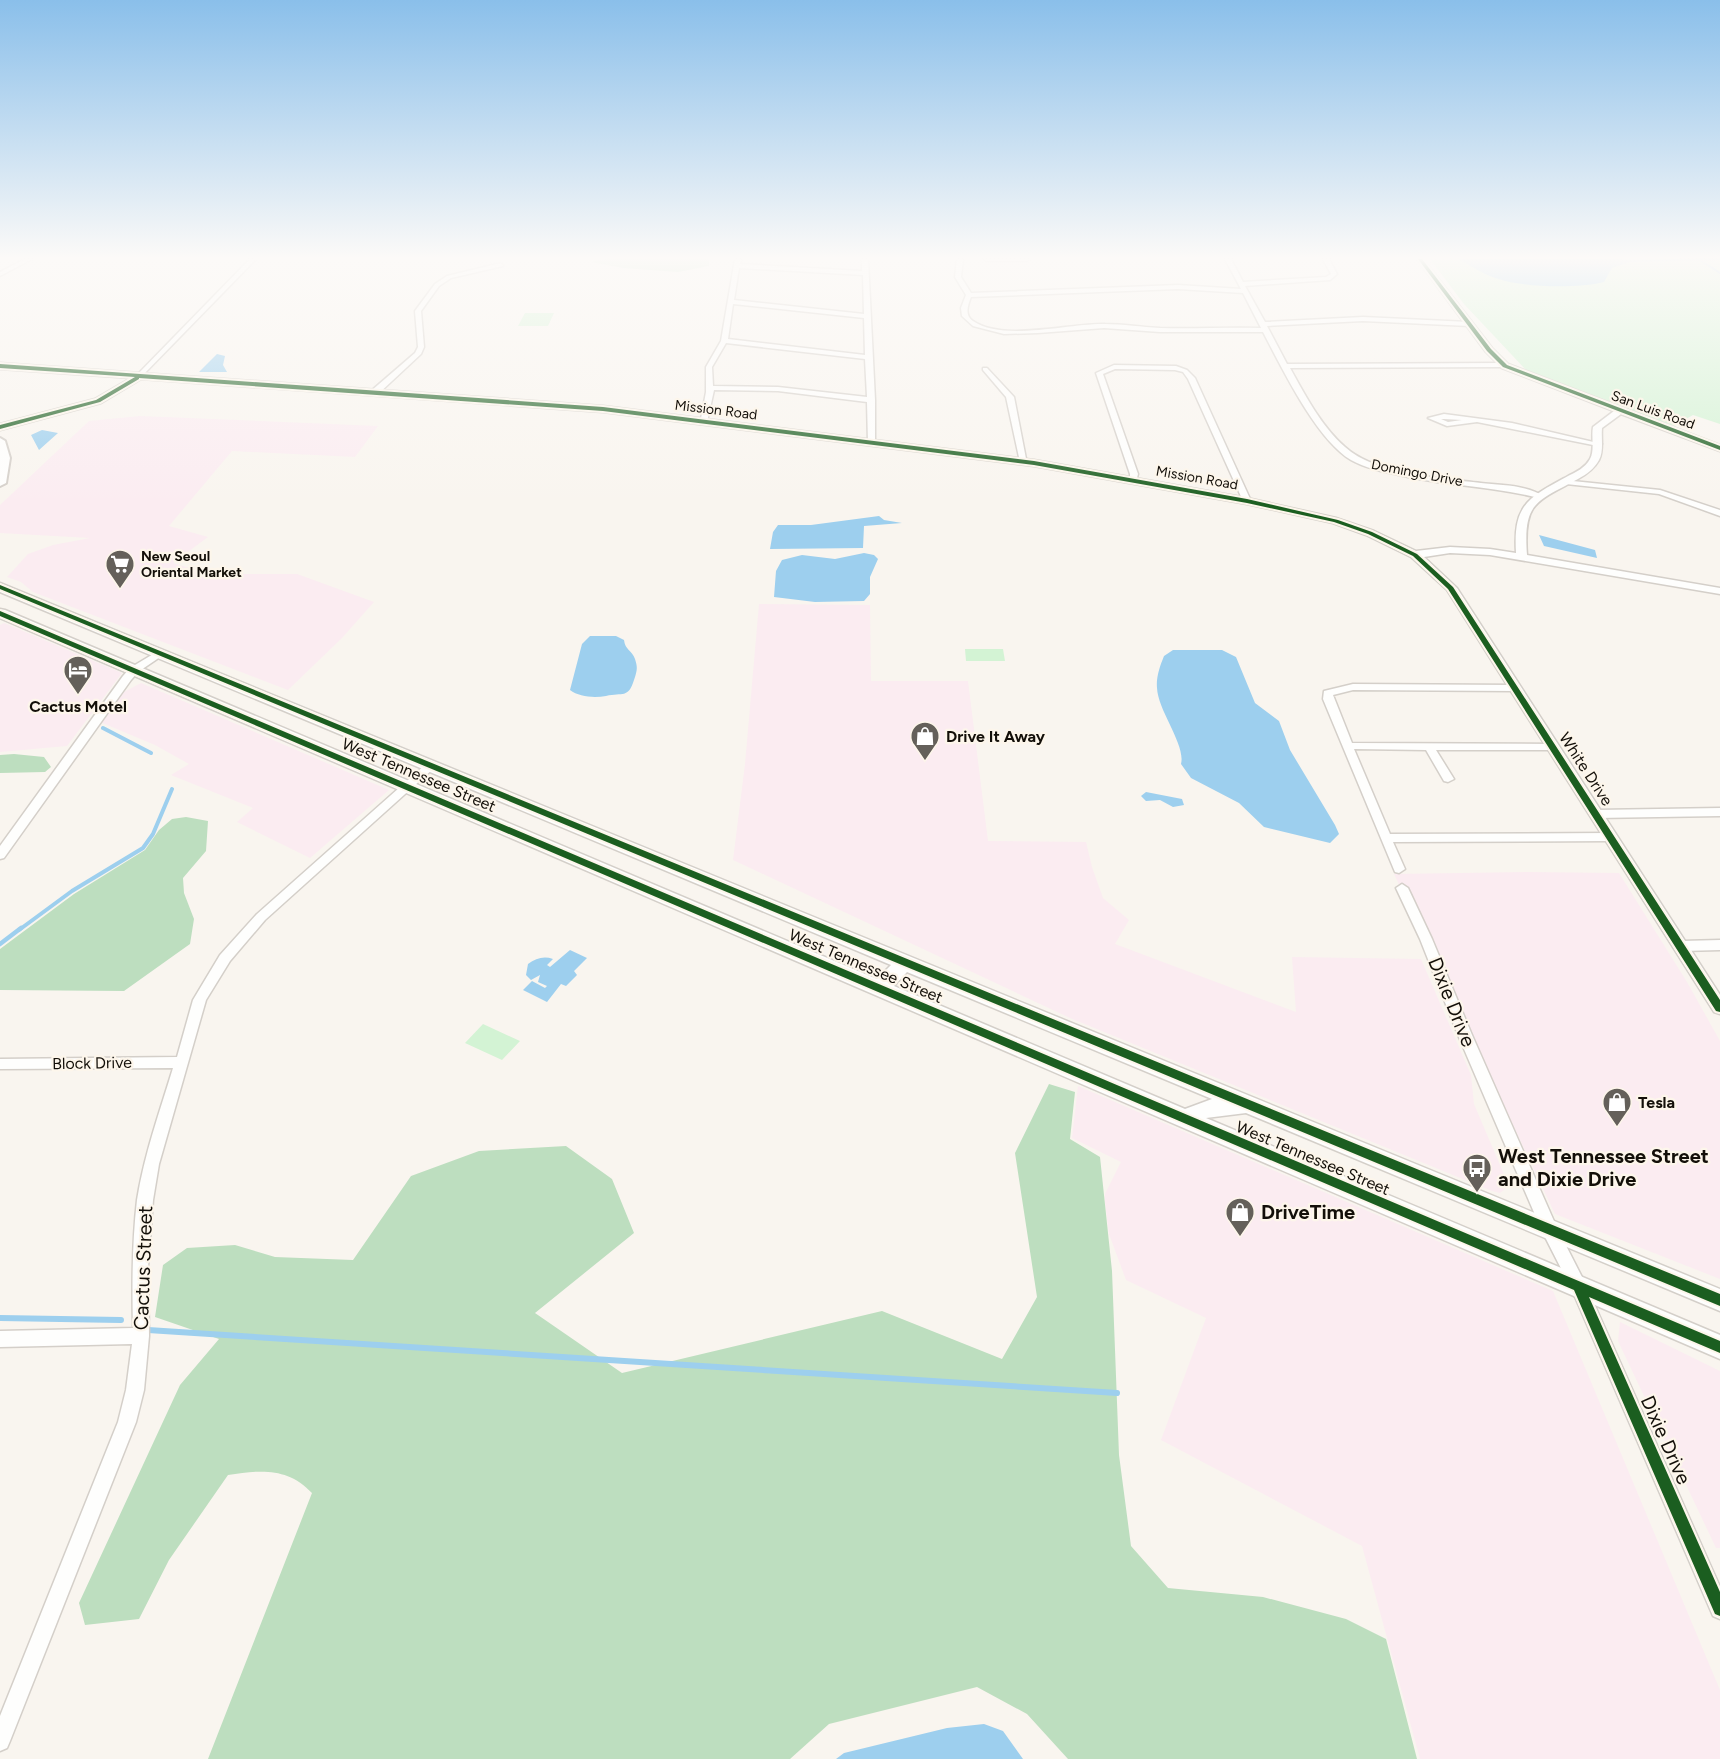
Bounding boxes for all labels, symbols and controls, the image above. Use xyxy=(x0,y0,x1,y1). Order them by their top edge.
street label: San Luis Road xyxy=(1609,387,1697,433)
street label: Mission Road xyxy=(674,397,758,423)
street label: Domingo Drive xyxy=(1370,456,1465,490)
street label: Mission Road xyxy=(1155,462,1239,494)
supermarket icon: New Seoul Oriental Market xyxy=(104,548,136,590)
place label: New Seoul Oriental Market xyxy=(141,548,242,581)
hotel icon: Cactus Motel xyxy=(62,654,94,696)
place label: Cactus Motel xyxy=(29,697,127,716)
shop icon: Drive It Away xyxy=(909,720,941,762)
place label: Drive It Away xyxy=(946,727,1046,746)
street label: White Drive xyxy=(1555,729,1617,809)
street label: West Tennessee Street xyxy=(339,734,499,816)
street label: West Tennessee Street xyxy=(786,925,946,1007)
street label: Dixie Drive xyxy=(1423,954,1481,1050)
street label: Block Drive xyxy=(52,1053,132,1073)
shop icon: Tesla xyxy=(1601,1086,1633,1128)
place label: Tesla xyxy=(1638,1093,1675,1112)
street label: West Tennessee Street xyxy=(1233,1117,1393,1199)
place label: West Tennessee Street and Dixie Drive xyxy=(1498,1144,1709,1191)
bus stop icon: West Tennessee Street and Dixie Drive xyxy=(1461,1152,1493,1194)
shop icon: DriveTime xyxy=(1224,1196,1256,1238)
place label: DriveTime xyxy=(1261,1200,1355,1224)
street label: Cactus Street xyxy=(129,1205,157,1331)
street label: Dixie Drive xyxy=(1636,1392,1696,1488)

